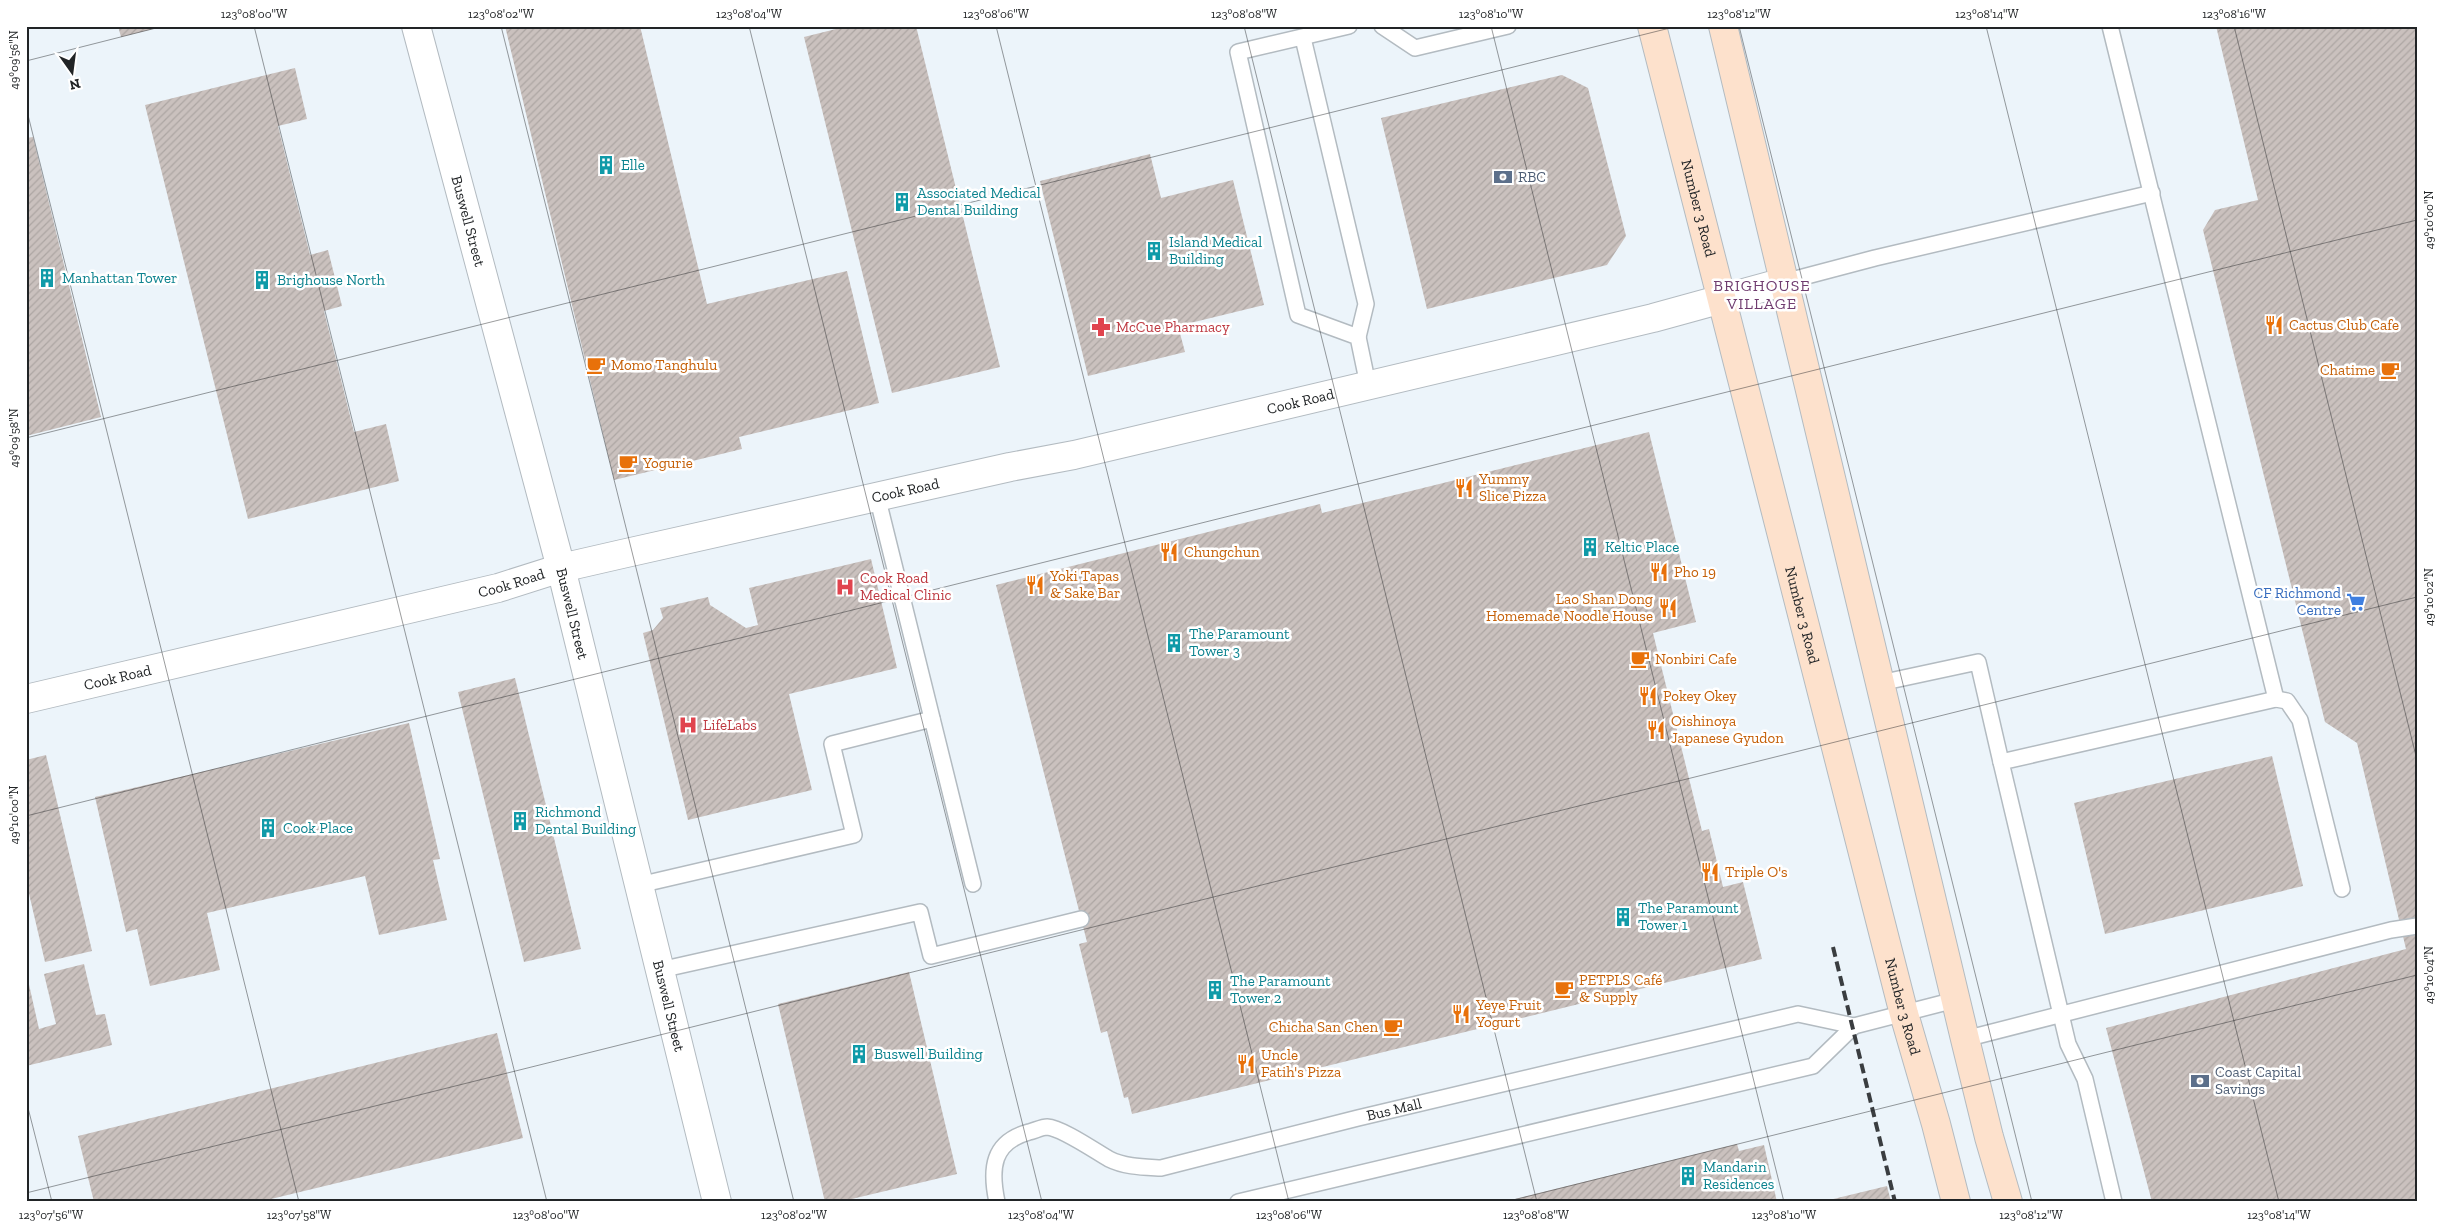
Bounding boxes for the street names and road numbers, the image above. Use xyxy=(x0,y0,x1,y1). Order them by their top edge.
street label: Number 3 Road xyxy=(1677,158,1720,259)
street label: Buswell Street xyxy=(447,174,489,269)
street label: Cook Road xyxy=(1265,385,1337,418)
street label: Cook Road xyxy=(870,474,942,507)
street label: Cook Road xyxy=(476,565,548,601)
street label: Number 3 Road xyxy=(1781,565,1823,666)
street label: Buswell Street xyxy=(552,566,592,662)
street label: Cook Road xyxy=(82,661,154,694)
street label: Number 3 Road xyxy=(1881,956,1925,1058)
street label: Buswell Street xyxy=(649,958,689,1054)
street label: Bus Mall xyxy=(1365,1094,1423,1125)

